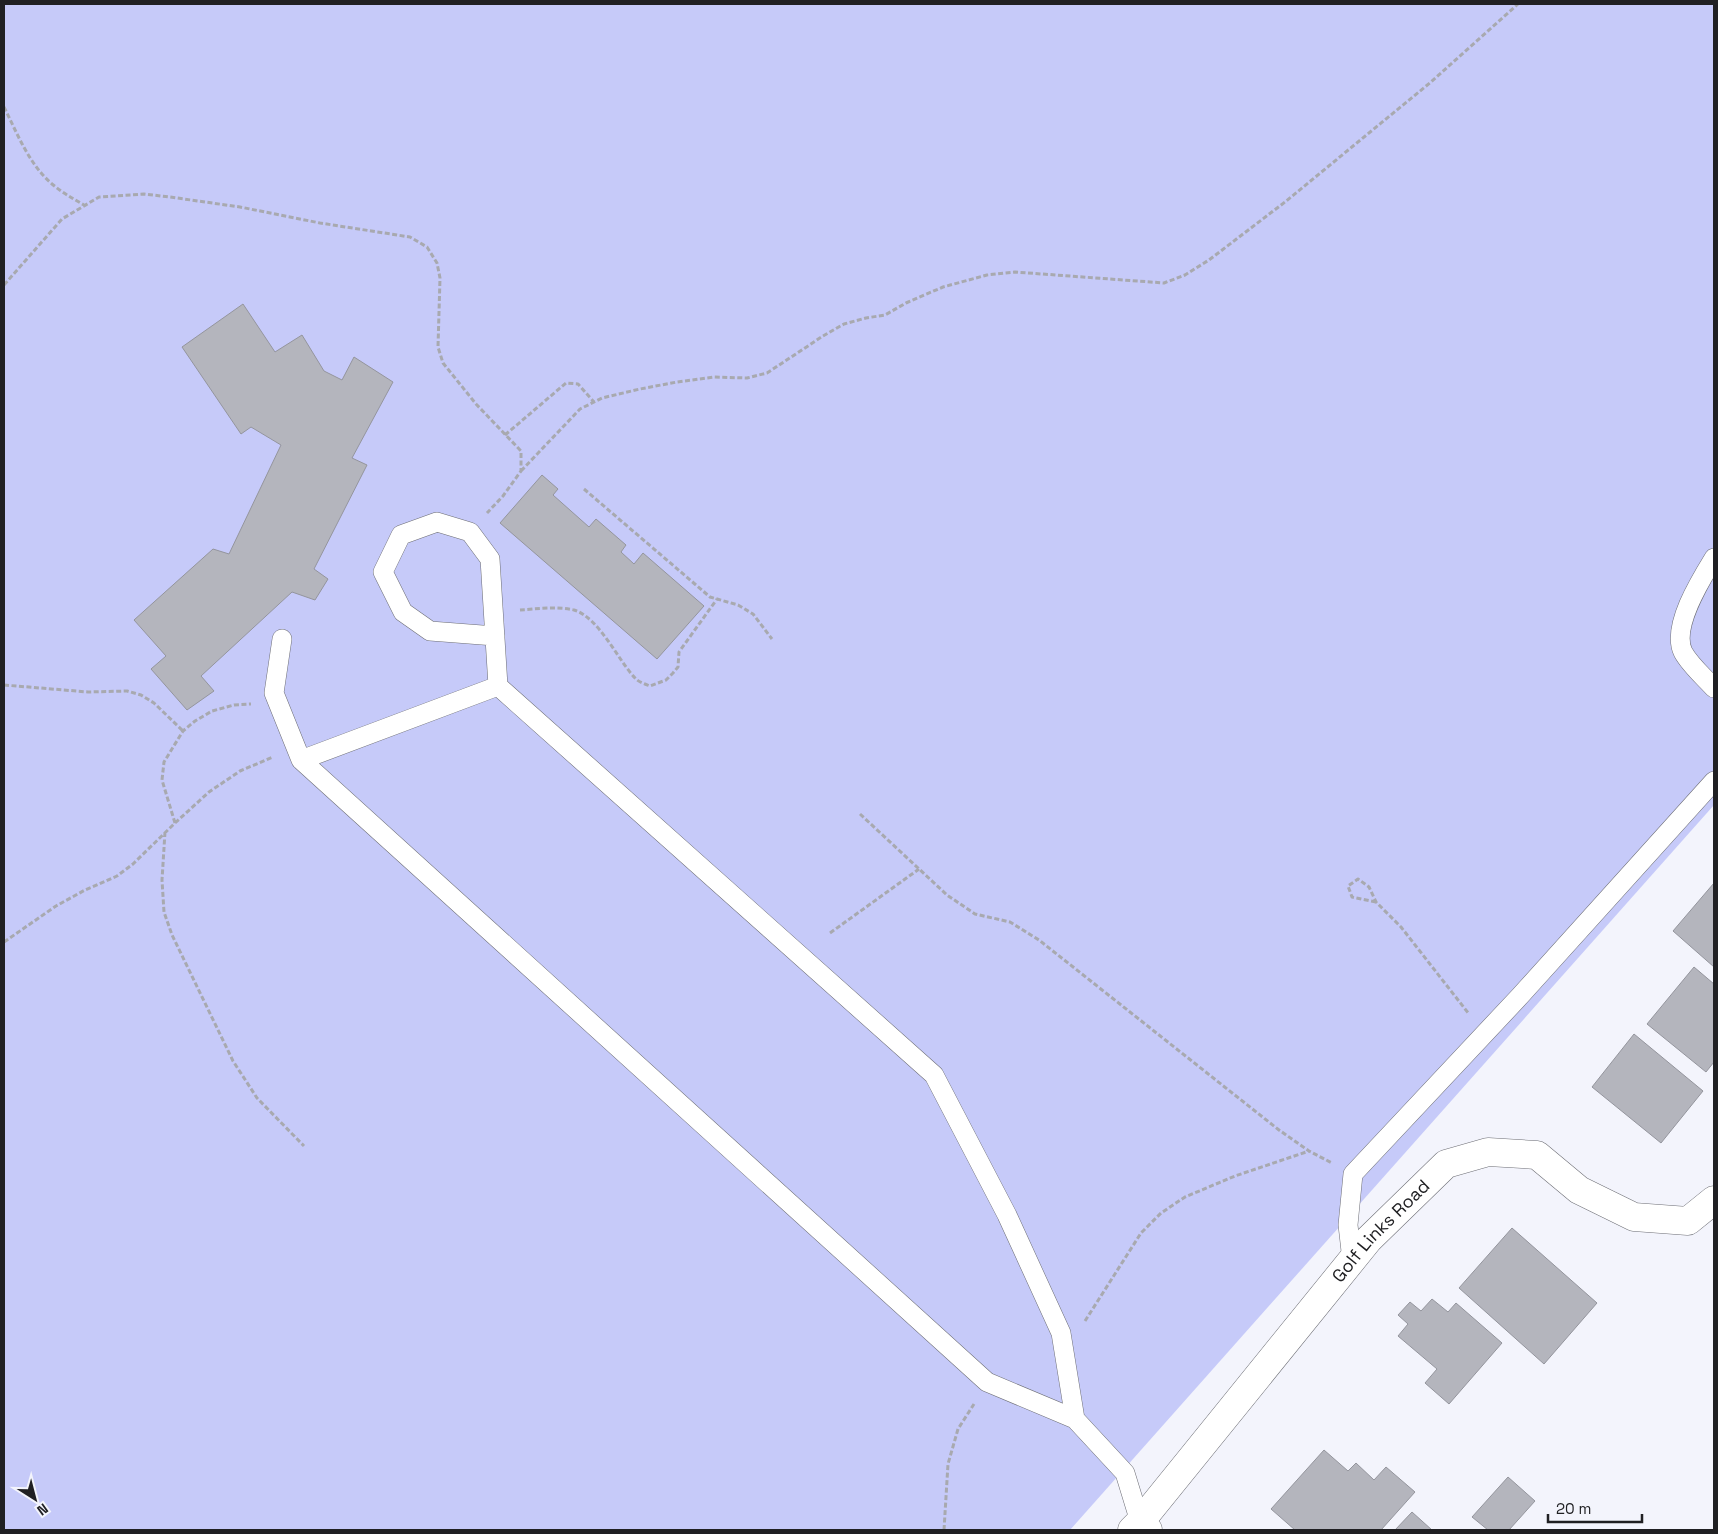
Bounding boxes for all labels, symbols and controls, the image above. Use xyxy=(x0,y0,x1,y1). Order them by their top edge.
street label: Golf Links Road xyxy=(1327,1174,1434,1287)
north arrow xyxy=(10,1474,60,1524)
scale bar xyxy=(1548,1492,1642,1524)
text: N xyxy=(34,1499,52,1520)
text: 20 m xyxy=(1556,1499,1591,1518)

